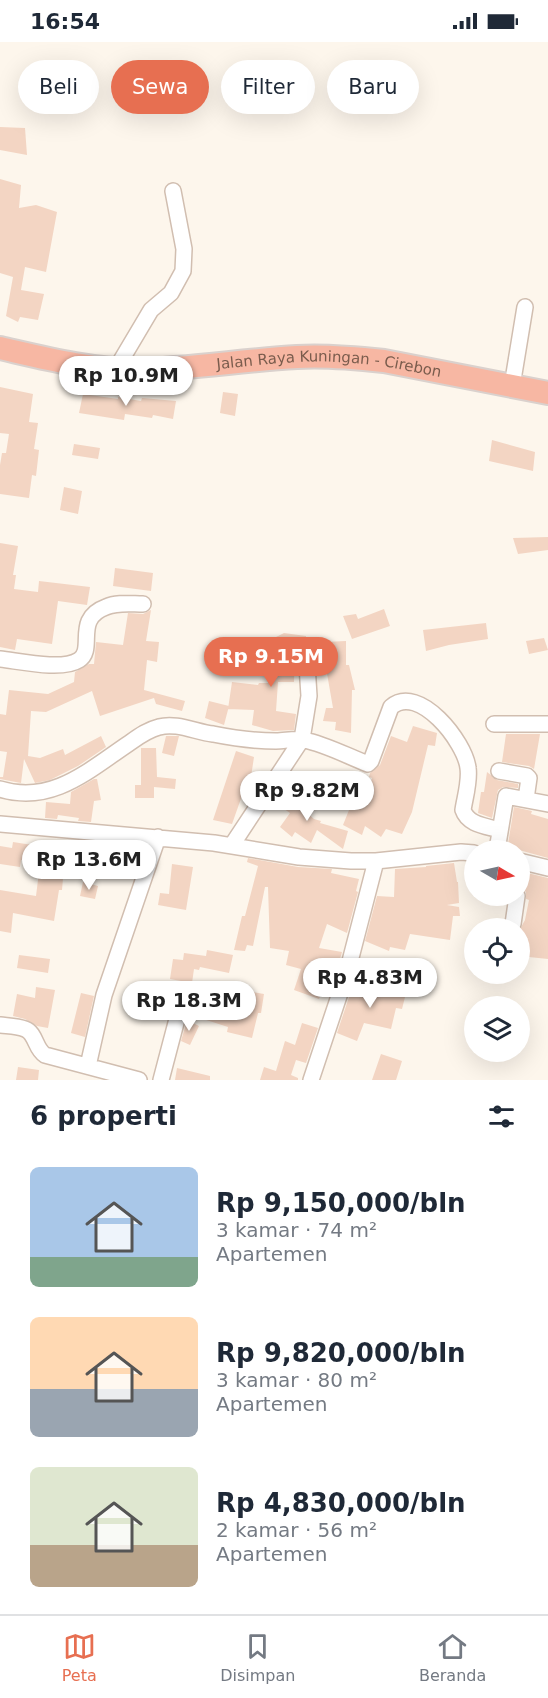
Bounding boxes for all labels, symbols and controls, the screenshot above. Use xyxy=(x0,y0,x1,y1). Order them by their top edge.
text: 16:54 xyxy=(30,9,100,34)
chip: Beli xyxy=(18,60,99,114)
chip: Sewa xyxy=(111,60,209,114)
chip: Filter xyxy=(221,60,315,114)
chip: Baru xyxy=(327,60,419,114)
street label: Jalan Raya Kuningan - Cirebon xyxy=(215,347,443,381)
pin: Rp 10.9M xyxy=(64,356,188,407)
text: Rp 10.9M xyxy=(73,363,179,387)
pin: Rp 9.15M xyxy=(209,637,333,688)
text: Rp 9.15M xyxy=(218,644,324,668)
pin: Rp 9.82M xyxy=(245,771,369,822)
text: Rp 9.82M xyxy=(254,778,360,802)
pin: Rp 13.6M xyxy=(27,840,151,891)
north arrow xyxy=(464,840,530,906)
map controls xyxy=(464,840,530,1062)
text: Rp 13.6M xyxy=(36,847,142,871)
button: locate xyxy=(464,918,530,984)
pin: Rp 4.83M xyxy=(308,958,432,1009)
text: Rp 4.83M xyxy=(317,965,423,989)
pin: Rp 18.3M xyxy=(127,981,251,1032)
text: Rp 18.3M xyxy=(136,988,242,1012)
button: layers xyxy=(464,996,530,1062)
icon: filters xyxy=(485,1100,518,1133)
text: 6 properti xyxy=(30,1101,177,1131)
text: Rp 9,150,000/bln xyxy=(216,1188,466,1218)
icon: home xyxy=(78,1191,150,1263)
text: 3 kamar · 74 m² xyxy=(216,1218,377,1242)
text: Apartemen xyxy=(216,1242,327,1266)
text: Rp 9,820,000/bln xyxy=(216,1338,466,1368)
icon: home xyxy=(78,1341,150,1413)
text: 3 kamar · 80 m² xyxy=(216,1368,377,1392)
text: Apartemen xyxy=(216,1392,327,1416)
text: Rp 4,830,000/bln xyxy=(216,1488,466,1518)
icon: home xyxy=(78,1491,150,1563)
text: 2 kamar · 56 m² xyxy=(216,1518,377,1542)
text: Apartemen xyxy=(216,1542,327,1566)
tab: Peta xyxy=(62,1630,97,1685)
tab: Disimpan xyxy=(220,1630,295,1685)
tab: Beranda xyxy=(419,1630,486,1685)

